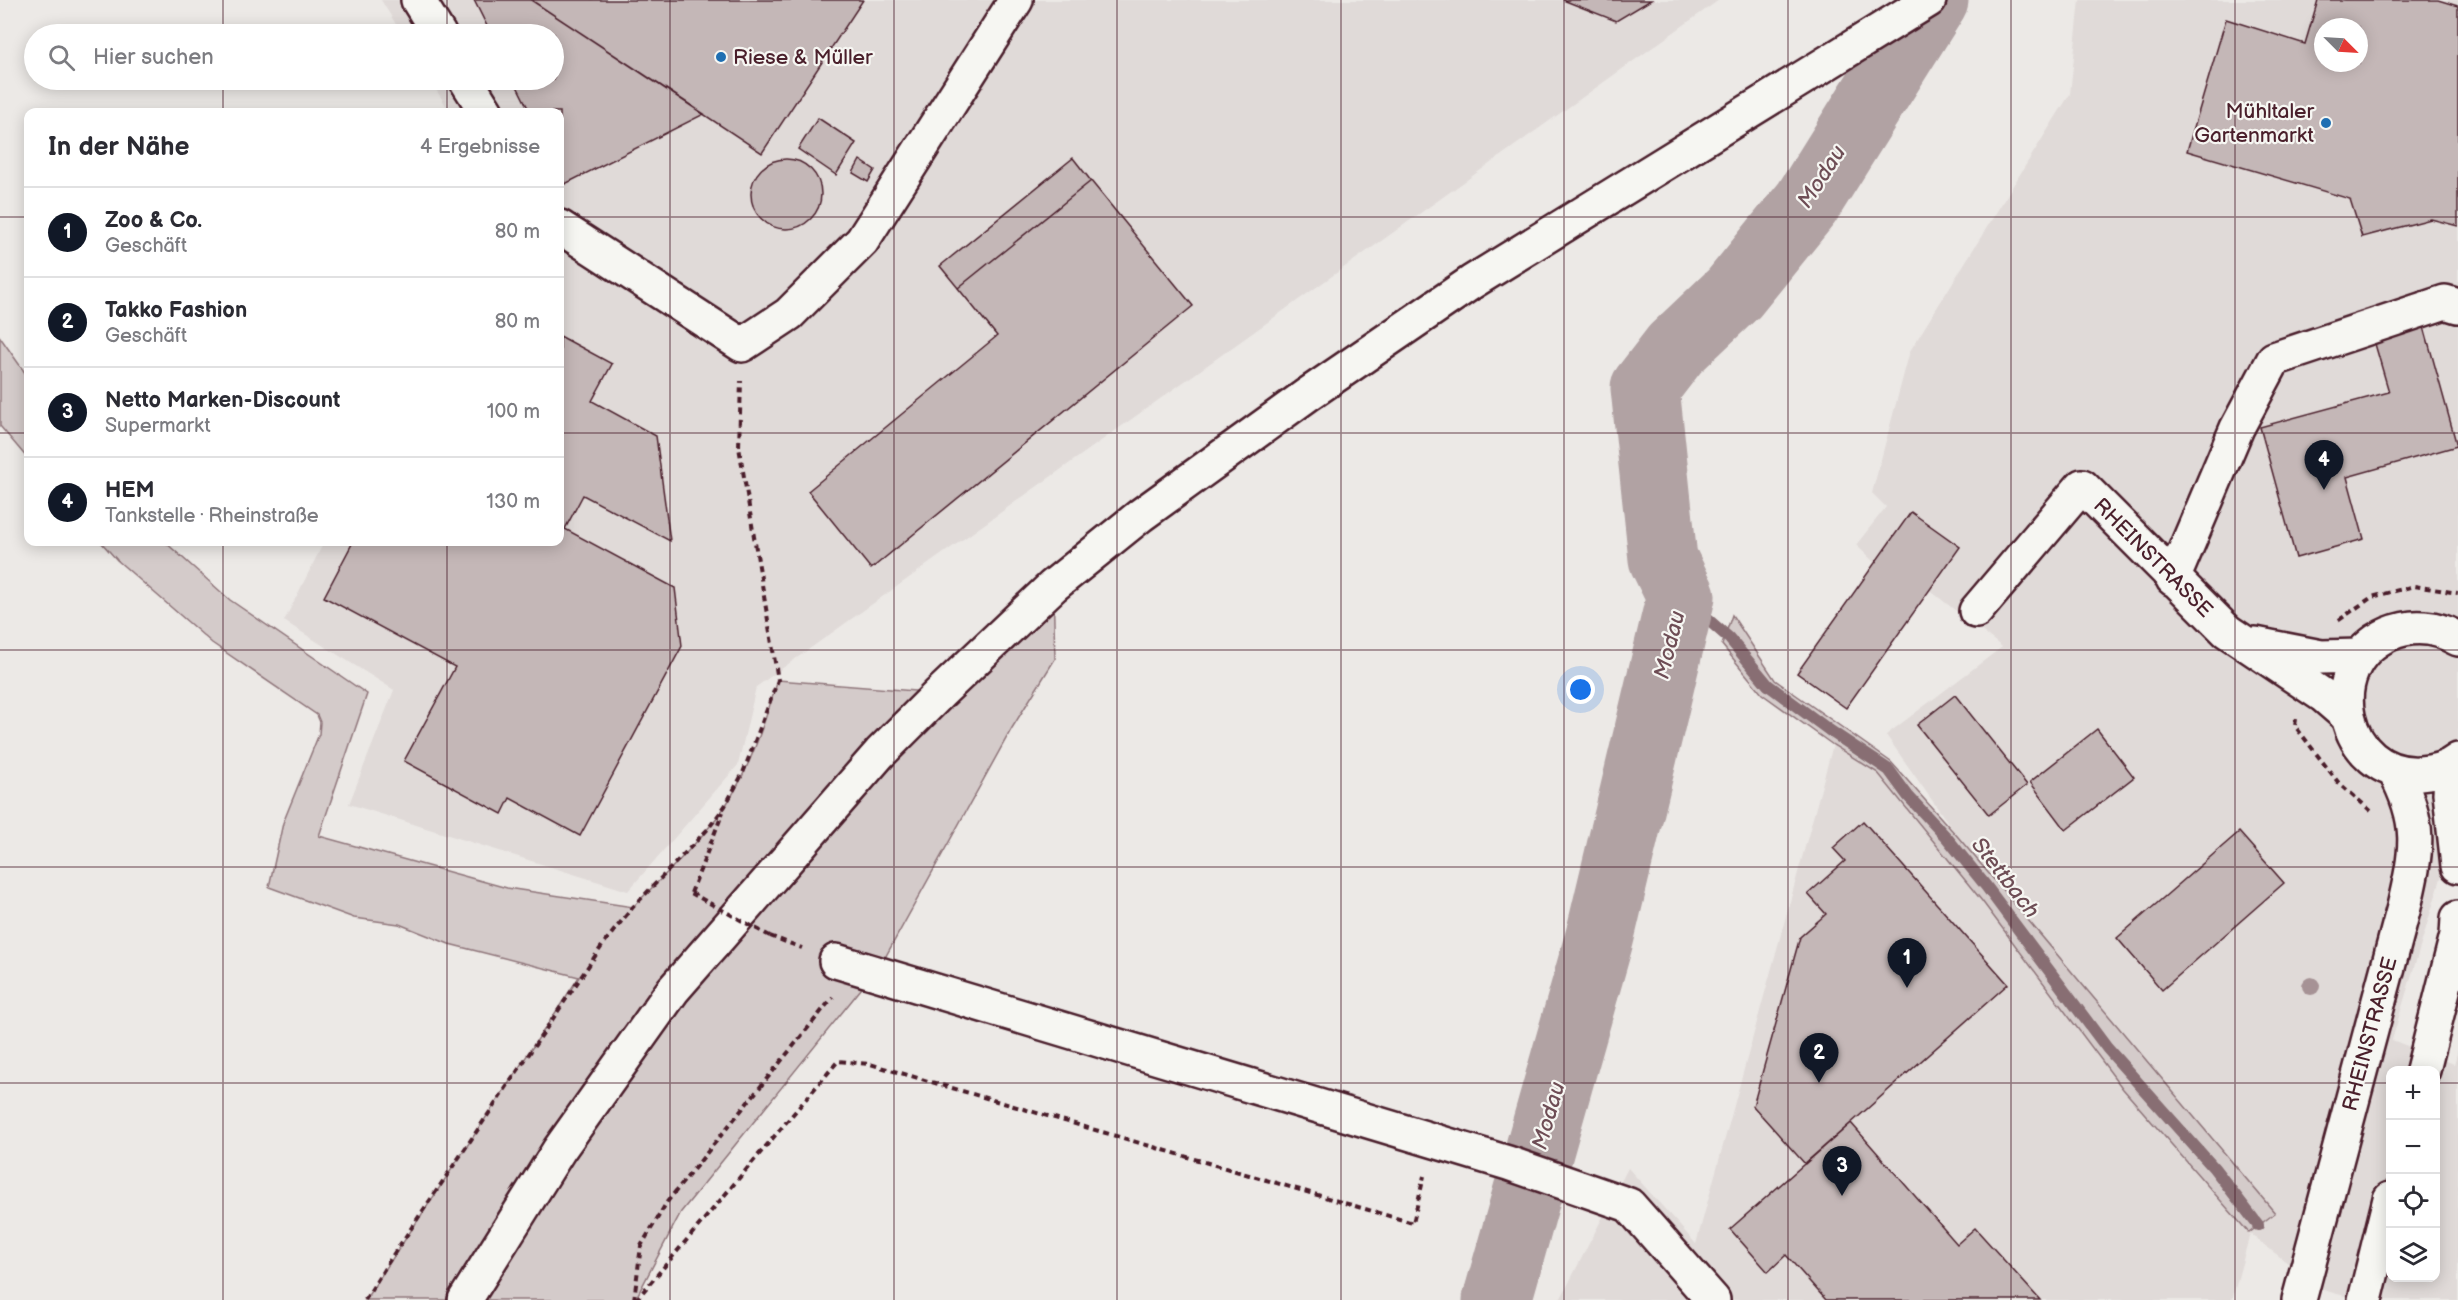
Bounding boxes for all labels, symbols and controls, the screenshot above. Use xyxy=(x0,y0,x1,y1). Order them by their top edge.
north arrow xyxy=(2314,18,2368,72)
search box xyxy=(24,24,564,90)
icon: search xyxy=(45,41,78,74)
text: Hier suchen xyxy=(93,44,214,71)
place label: Riese & Müller xyxy=(733,45,873,70)
marker: Riese & Müller xyxy=(714,50,728,64)
place label: Mühltaler Gartenmarkt xyxy=(2194,99,2315,148)
marker: Mühltaler Gartenmarkt xyxy=(2319,116,2333,130)
text: In der Nähe xyxy=(48,132,190,163)
text: 4 Ergebnisse xyxy=(420,135,540,159)
water label: Modau xyxy=(1792,141,1852,213)
text: Zoo & Co. xyxy=(105,207,202,234)
text: 1 xyxy=(63,220,72,244)
text: 80 m xyxy=(495,220,540,244)
text: Geschäft xyxy=(105,234,187,258)
text: Takko Fashion xyxy=(105,297,247,324)
text: 2 xyxy=(62,310,73,334)
text: 80 m xyxy=(495,310,540,334)
text: Geschäft xyxy=(105,324,187,348)
text: Netto Marken-Discount xyxy=(105,387,340,414)
text: 3 xyxy=(62,400,73,424)
text: 100 m xyxy=(487,400,540,424)
text: Supermarkt xyxy=(105,414,211,438)
pin: 4 xyxy=(2304,440,2344,490)
text: HEM xyxy=(105,477,155,504)
text: 4 xyxy=(62,490,73,514)
text: 130 m xyxy=(486,490,540,514)
street label: RHEINSTRASSE xyxy=(2088,493,2218,623)
text: Tankstelle · Rheinstraße xyxy=(105,504,319,528)
water label: Modau xyxy=(1649,608,1691,682)
your location xyxy=(1566,675,1595,704)
water label: Stettbach xyxy=(1965,832,2045,924)
pin: 1 xyxy=(1888,938,1926,988)
street label: RHEINSTRASSE xyxy=(2337,954,2403,1114)
pin: 2 xyxy=(1800,1034,1838,1083)
map controls xyxy=(2386,1066,2440,1282)
button: + xyxy=(2386,1066,2440,1120)
water label: Modau xyxy=(1526,1079,1572,1153)
button: − xyxy=(2386,1120,2440,1174)
pin: 3 xyxy=(1822,1146,1862,1196)
button: locate xyxy=(2386,1174,2440,1228)
button: layers xyxy=(2386,1228,2440,1282)

